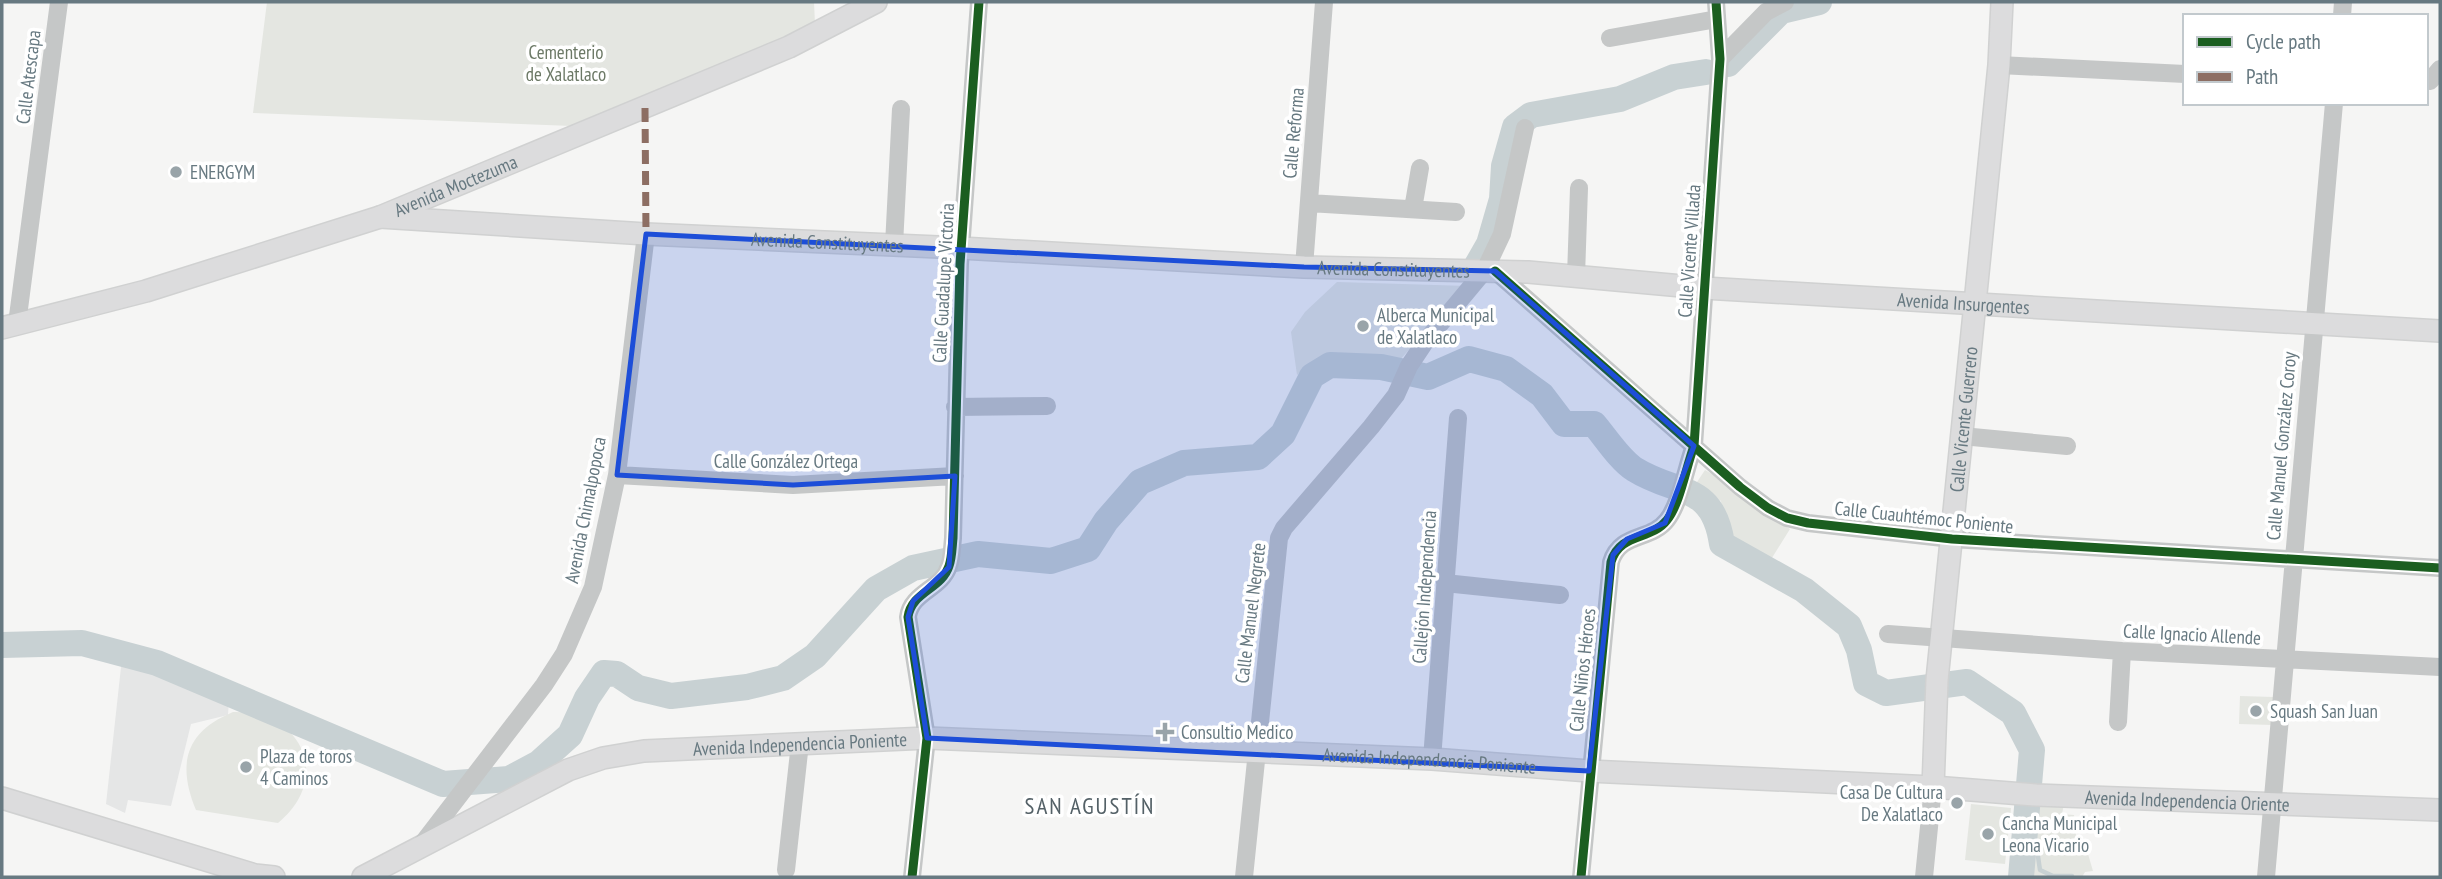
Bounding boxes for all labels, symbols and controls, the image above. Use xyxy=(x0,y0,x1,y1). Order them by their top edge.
legend xyxy=(2183,14,2428,105)
text: Cycle path xyxy=(2246,28,2321,55)
street label: Calle Atescapa xyxy=(10,29,46,125)
park label: Cementerio de Xalatlaco xyxy=(526,40,606,86)
text: Path xyxy=(2246,63,2278,90)
street label: Calle Reforma xyxy=(1277,87,1309,179)
street label: Avenida Moctezuma xyxy=(391,149,521,222)
place label: ENERGYM xyxy=(190,160,255,184)
marker: ENERGYM xyxy=(168,164,184,180)
street label: Calle Vicente Villada xyxy=(1672,184,1706,318)
street label: Calle Guadalupe Victoria xyxy=(927,202,959,364)
street label: Avenida Constituyentes xyxy=(750,227,904,257)
street label: Avenida Constituyentes xyxy=(1317,255,1470,283)
street label: Avenida Insurgentes xyxy=(1897,287,2030,319)
place label: Alberca Municipal de Xalatlaco xyxy=(1377,303,1495,349)
marker: Alberca Municipal de Xalatlaco xyxy=(1355,318,1371,334)
street label: Calle Vicente Guerrero xyxy=(1944,345,1983,493)
street label: Calle Manuel González Coroy xyxy=(2261,350,2301,541)
street label: Avenida Chimalpopoca xyxy=(559,435,611,585)
street label: Calle González Ortega xyxy=(714,449,858,473)
street label: Calle Cuauhtémoc Poniente xyxy=(1834,496,2015,538)
street label: Callejón Independencia xyxy=(1407,510,1441,664)
street label: Calle Manuel Negrete xyxy=(1229,541,1271,685)
street label: Calle Niños Héroes xyxy=(1564,607,1600,733)
street label: Calle Ignacio Allende xyxy=(2122,618,2262,650)
place label: Squash San Juan xyxy=(2270,699,2378,723)
marker: Squash San Juan xyxy=(2248,703,2264,719)
place label: Consultio Medico xyxy=(1181,720,1293,744)
marker: Consultio Medico xyxy=(1155,722,1175,742)
street label: Avenida Independencia Poniente xyxy=(692,727,908,761)
street label: Avenida Independencia Poniente xyxy=(1322,742,1537,779)
place label: Plaza de toros 4 Caminos xyxy=(260,744,352,790)
marker: Plaza de toros 4 Caminos xyxy=(238,759,254,775)
place label: Casa De Cultura De Xalatlaco xyxy=(1840,780,1943,826)
street label: Avenida Independencia Oriente xyxy=(2084,785,2290,816)
district label: SAN AGUSTÍN xyxy=(1025,791,1155,820)
marker: Casa De Cultura De Xalatlaco xyxy=(1949,795,1965,811)
place label: Cancha Municipal Leona Vicario xyxy=(2002,811,2118,857)
marker: Cancha Municipal Leona Vicario xyxy=(1980,826,1996,842)

